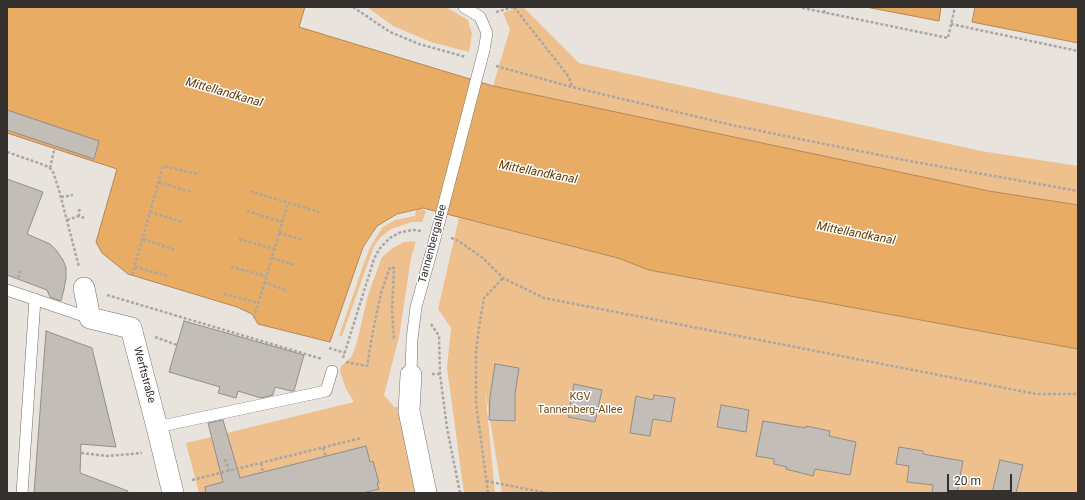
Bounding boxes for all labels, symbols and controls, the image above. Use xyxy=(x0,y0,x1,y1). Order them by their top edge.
water label: Mittellandkanal xyxy=(184,75,264,111)
water label: Mittellandkanal xyxy=(498,158,578,188)
street label: Tannenbergallee xyxy=(416,203,450,285)
water label: Mittellandkanal xyxy=(816,219,896,249)
street label: Werftstraße xyxy=(130,345,158,405)
park label: KGV Tannenberg-Allee xyxy=(537,390,623,416)
scale bar xyxy=(949,466,1014,492)
text: 20 m xyxy=(954,474,981,488)

